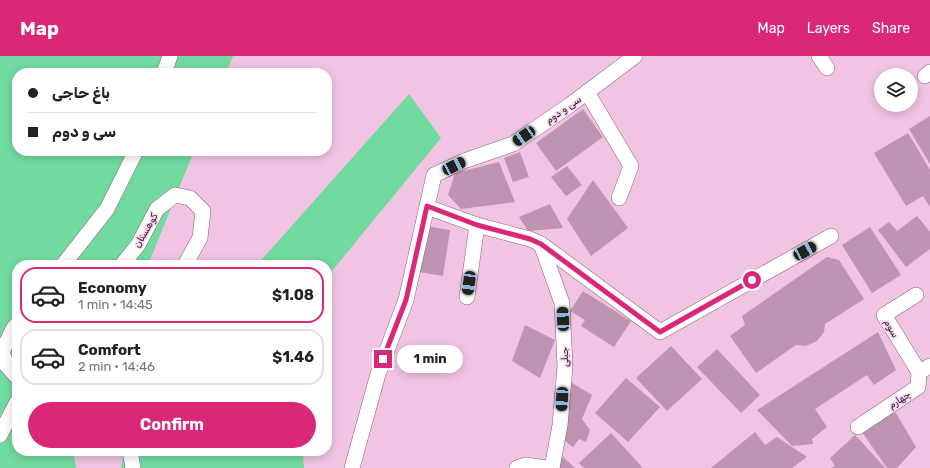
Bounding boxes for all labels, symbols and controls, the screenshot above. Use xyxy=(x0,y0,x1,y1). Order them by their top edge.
text: Map xyxy=(20,17,59,40)
text: Map xyxy=(758,20,785,37)
text: Layers xyxy=(807,20,850,37)
text: Share xyxy=(872,20,910,37)
map controls xyxy=(874,68,918,112)
button: layers xyxy=(874,68,918,112)
text: باغ حاجی xyxy=(52,84,110,102)
street label: سی و دوم xyxy=(543,93,584,126)
text: سی و دوم xyxy=(52,123,116,141)
car xyxy=(511,124,537,148)
car xyxy=(441,155,467,177)
street label: کوهستان xyxy=(131,211,161,250)
car xyxy=(792,240,818,262)
car xyxy=(461,270,477,296)
route start xyxy=(743,271,761,289)
icon: car xyxy=(30,277,66,313)
text: Economy xyxy=(78,279,147,297)
text: $1.08 xyxy=(272,286,314,304)
text: 1 min · 14:45 xyxy=(78,297,153,312)
car xyxy=(556,307,570,331)
street label: سوم xyxy=(881,317,901,340)
icon: car xyxy=(30,339,66,375)
text: Comfort xyxy=(78,341,141,359)
callout: 1 min xyxy=(397,345,463,373)
street label: جبلی xyxy=(559,347,571,367)
text: $1.46 xyxy=(272,348,314,366)
route end xyxy=(374,350,392,368)
text: 1 min xyxy=(413,351,447,366)
text: 2 min · 14:46 xyxy=(78,359,155,374)
car xyxy=(555,387,569,411)
street label: چهارم xyxy=(886,388,913,411)
button: Confirm xyxy=(28,402,316,448)

